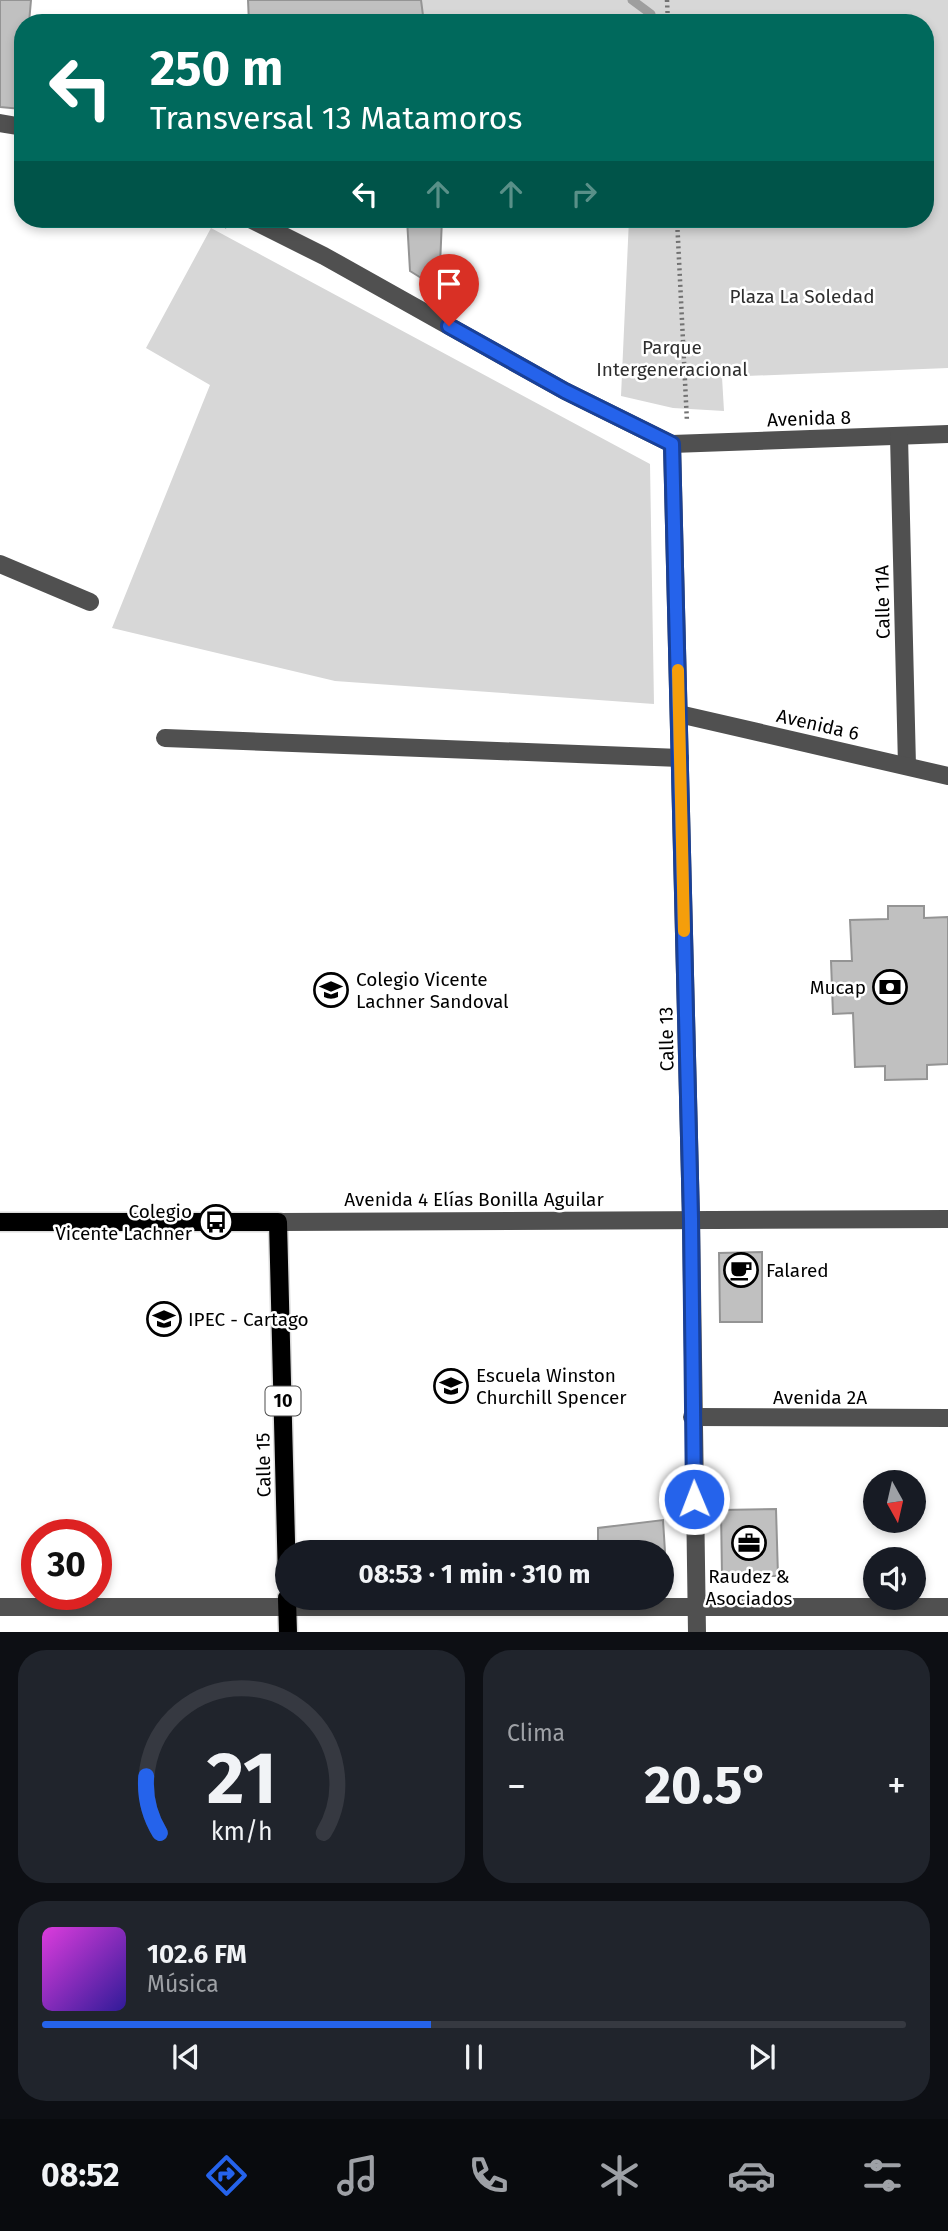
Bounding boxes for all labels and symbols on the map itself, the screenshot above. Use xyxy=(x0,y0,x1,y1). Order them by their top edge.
pin xyxy=(419,254,479,326)
park label: Plaza La Soledad xyxy=(729,285,875,308)
park label: Parque Intergeneracional xyxy=(596,336,748,381)
street label: Avenida 8 xyxy=(767,406,852,431)
street label: Calle 11A xyxy=(870,565,895,639)
street label: Avenida 6 xyxy=(774,704,861,745)
place label: Colegio Vicente Lachner Sandoval xyxy=(356,968,509,1013)
bank icon: Mucap xyxy=(871,968,909,1006)
school or university icon: Colegio Vicente Lachner Sandoval xyxy=(312,971,350,1009)
place label: Mucap xyxy=(810,976,866,999)
street label: Calle 13 xyxy=(654,1006,679,1072)
street label: Avenida 4 Elías Bonilla Aguilar xyxy=(344,1188,604,1211)
place label: Colegio Vicente Lachner xyxy=(55,1200,193,1245)
bus stop icon: Colegio Vicente Lachner xyxy=(197,1203,235,1241)
cafe icon: Falared xyxy=(722,1251,760,1289)
place label: Falared xyxy=(766,1259,829,1282)
school or university icon: IPEC - Cartago xyxy=(145,1300,183,1338)
place label: IPEC - Cartago xyxy=(188,1308,309,1331)
place label: Escuela Winston Churchill Spencer xyxy=(476,1364,627,1409)
school or university icon: Escuela Winston Churchill Spencer xyxy=(432,1367,470,1405)
road number: 10 xyxy=(266,1386,300,1416)
street label: Avenida 2A xyxy=(773,1386,867,1409)
street label: Calle 15 xyxy=(251,1432,276,1498)
position arrow xyxy=(657,1462,731,1536)
north arrow xyxy=(863,1470,926,1533)
speed limit sign: 30 xyxy=(21,1519,112,1610)
office icon: Raudez & Asociados xyxy=(730,1524,768,1562)
place label: Raudez & Asociados xyxy=(706,1565,793,1610)

